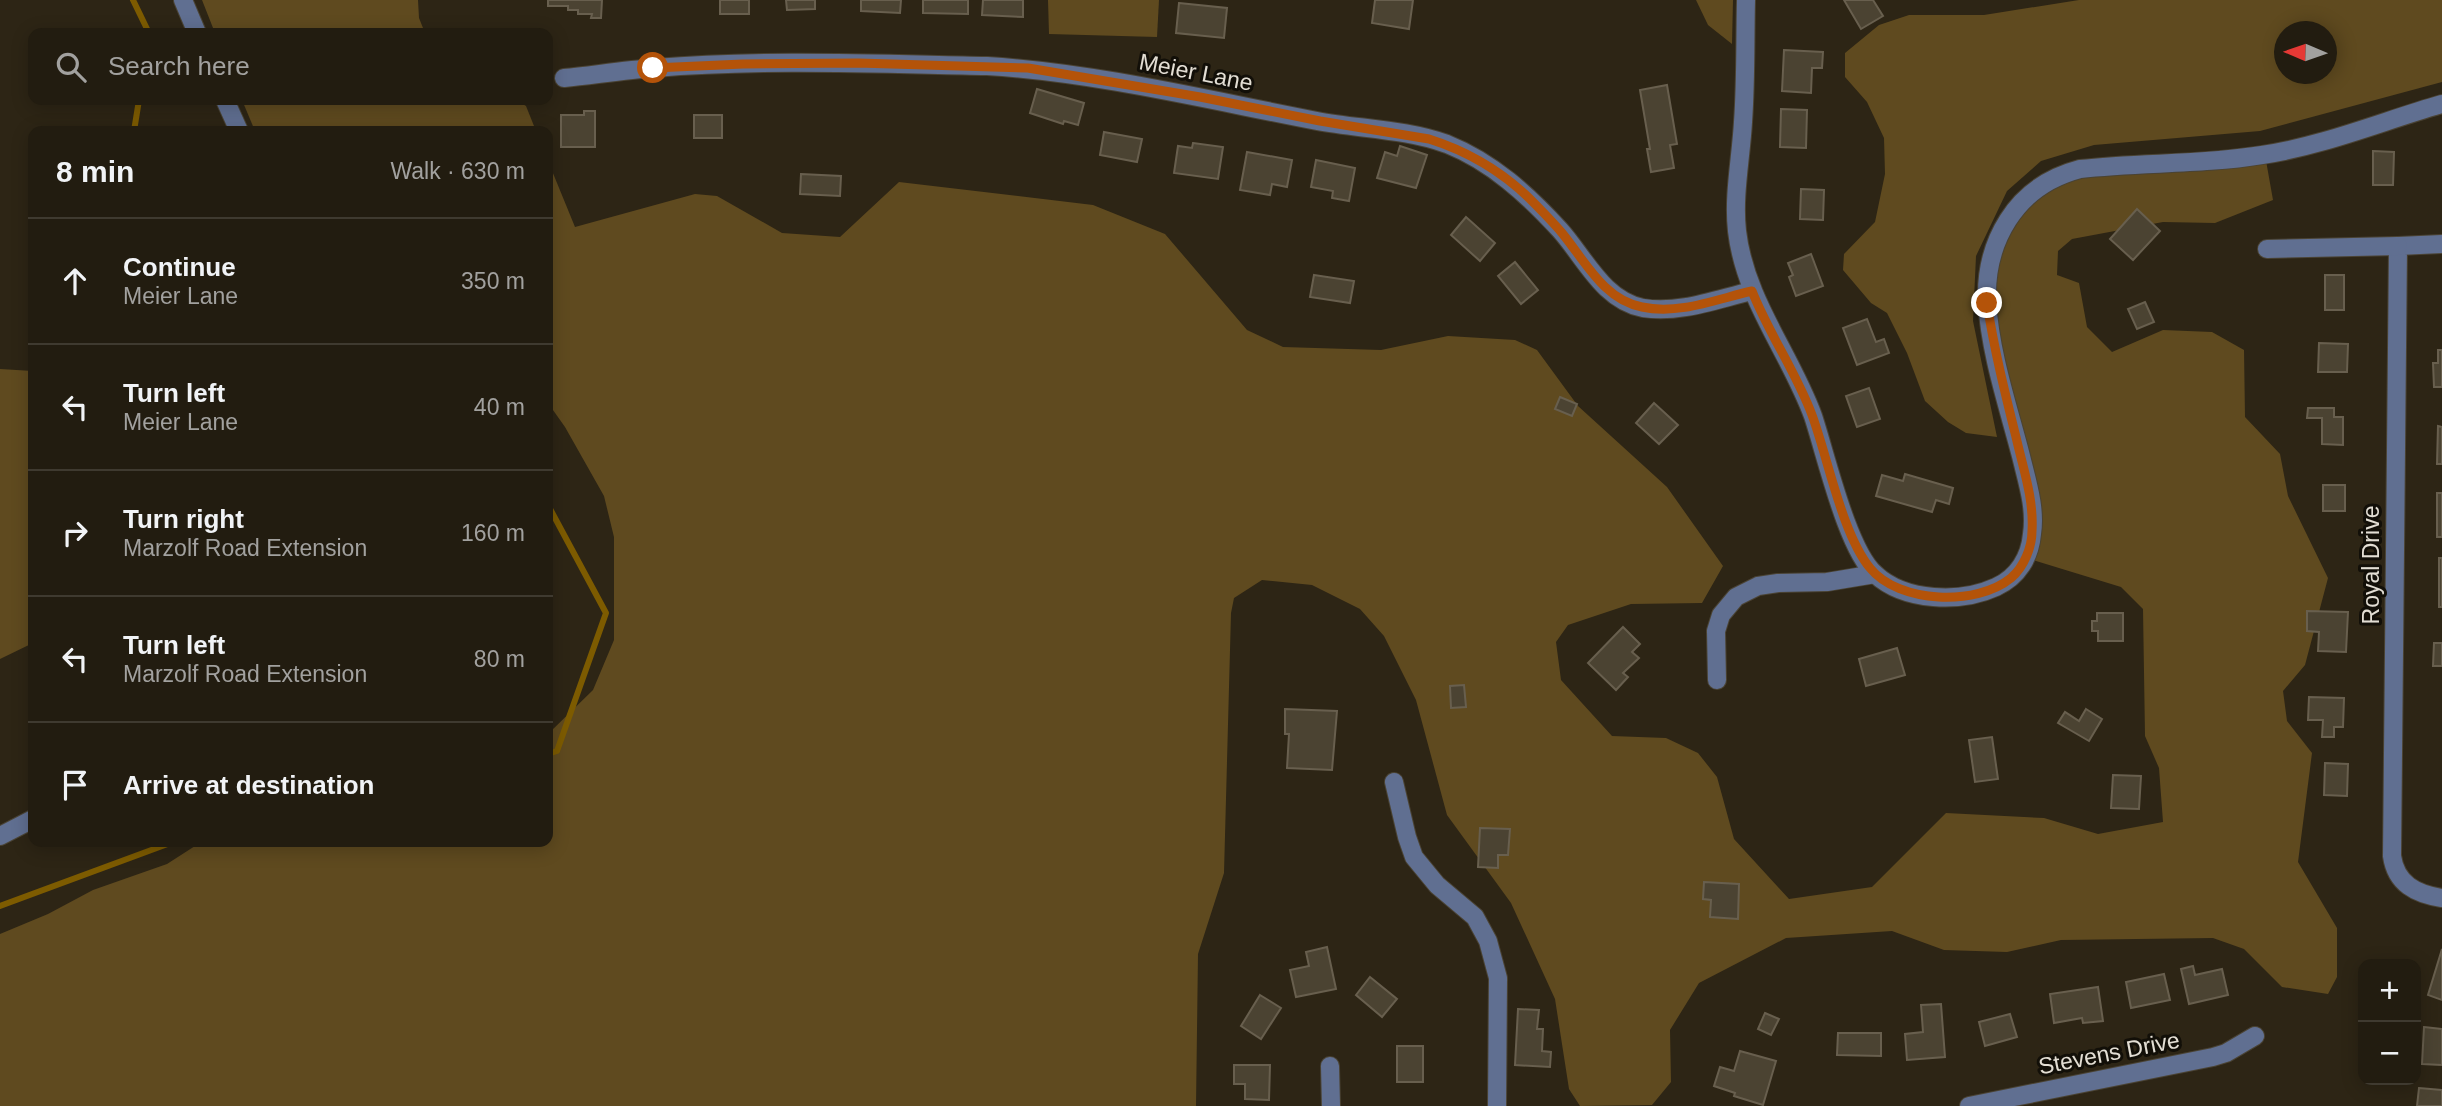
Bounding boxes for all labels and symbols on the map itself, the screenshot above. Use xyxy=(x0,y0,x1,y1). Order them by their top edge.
north arrow xyxy=(2274,21,2337,84)
street label: Meier Lane xyxy=(1137,48,1255,96)
route start xyxy=(637,52,668,83)
route end xyxy=(1971,287,2002,318)
street label: Royal Drive xyxy=(2358,506,2384,624)
street label: Stevens Drive xyxy=(2036,1027,2182,1079)

